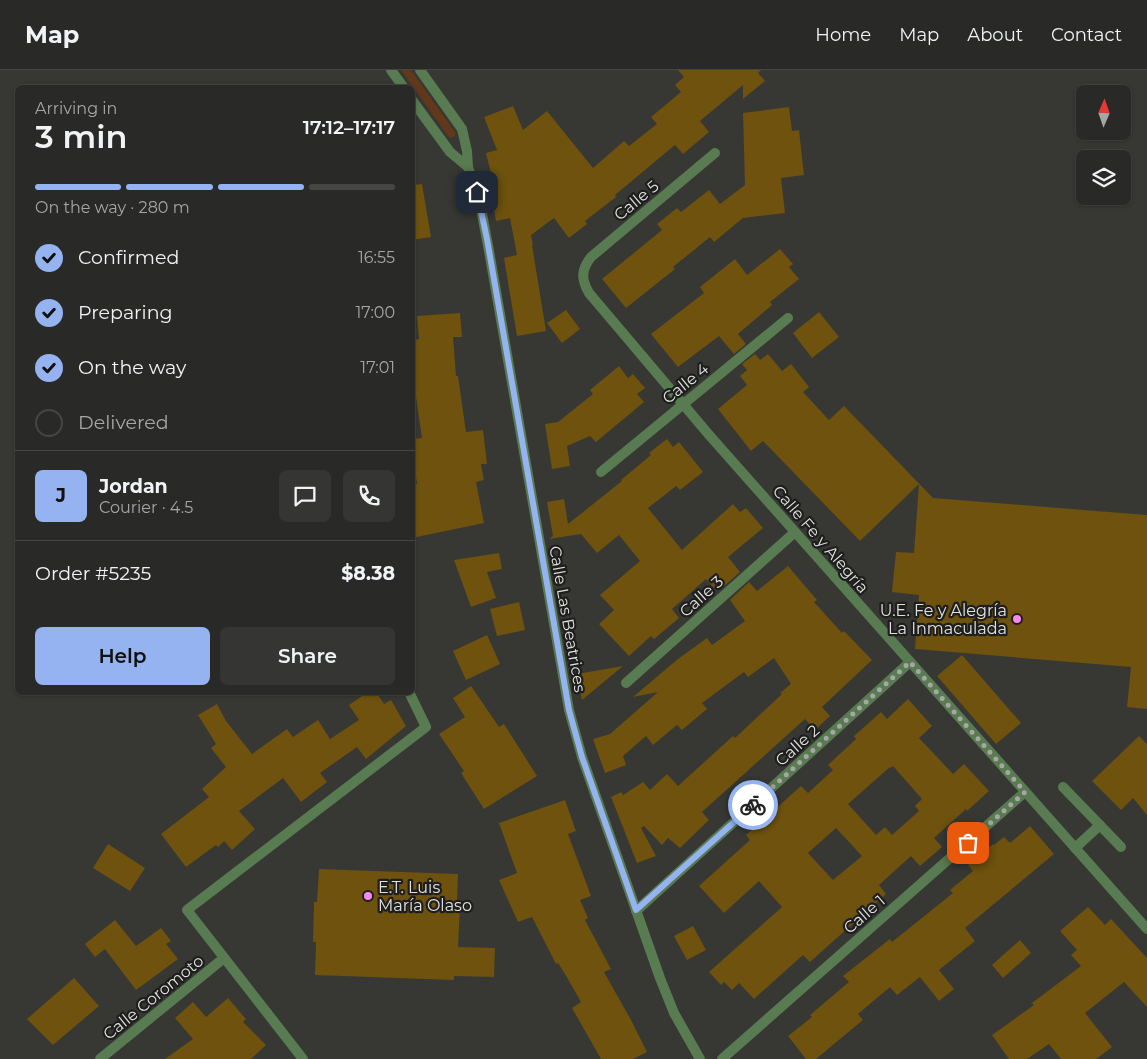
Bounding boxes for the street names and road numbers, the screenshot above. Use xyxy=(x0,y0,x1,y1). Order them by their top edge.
street label: Calle 5 xyxy=(610,176,662,224)
street label: Calle 4 xyxy=(658,359,712,408)
street label: Calle Fe y Alegría xyxy=(769,482,872,597)
street label: Calle Las Beatrices xyxy=(545,544,590,694)
street label: Calle 3 xyxy=(676,572,727,621)
street label: Calle 2 xyxy=(772,721,823,770)
street label: Calle 1 xyxy=(840,891,889,938)
street label: Calle Coromoto xyxy=(99,951,207,1044)

